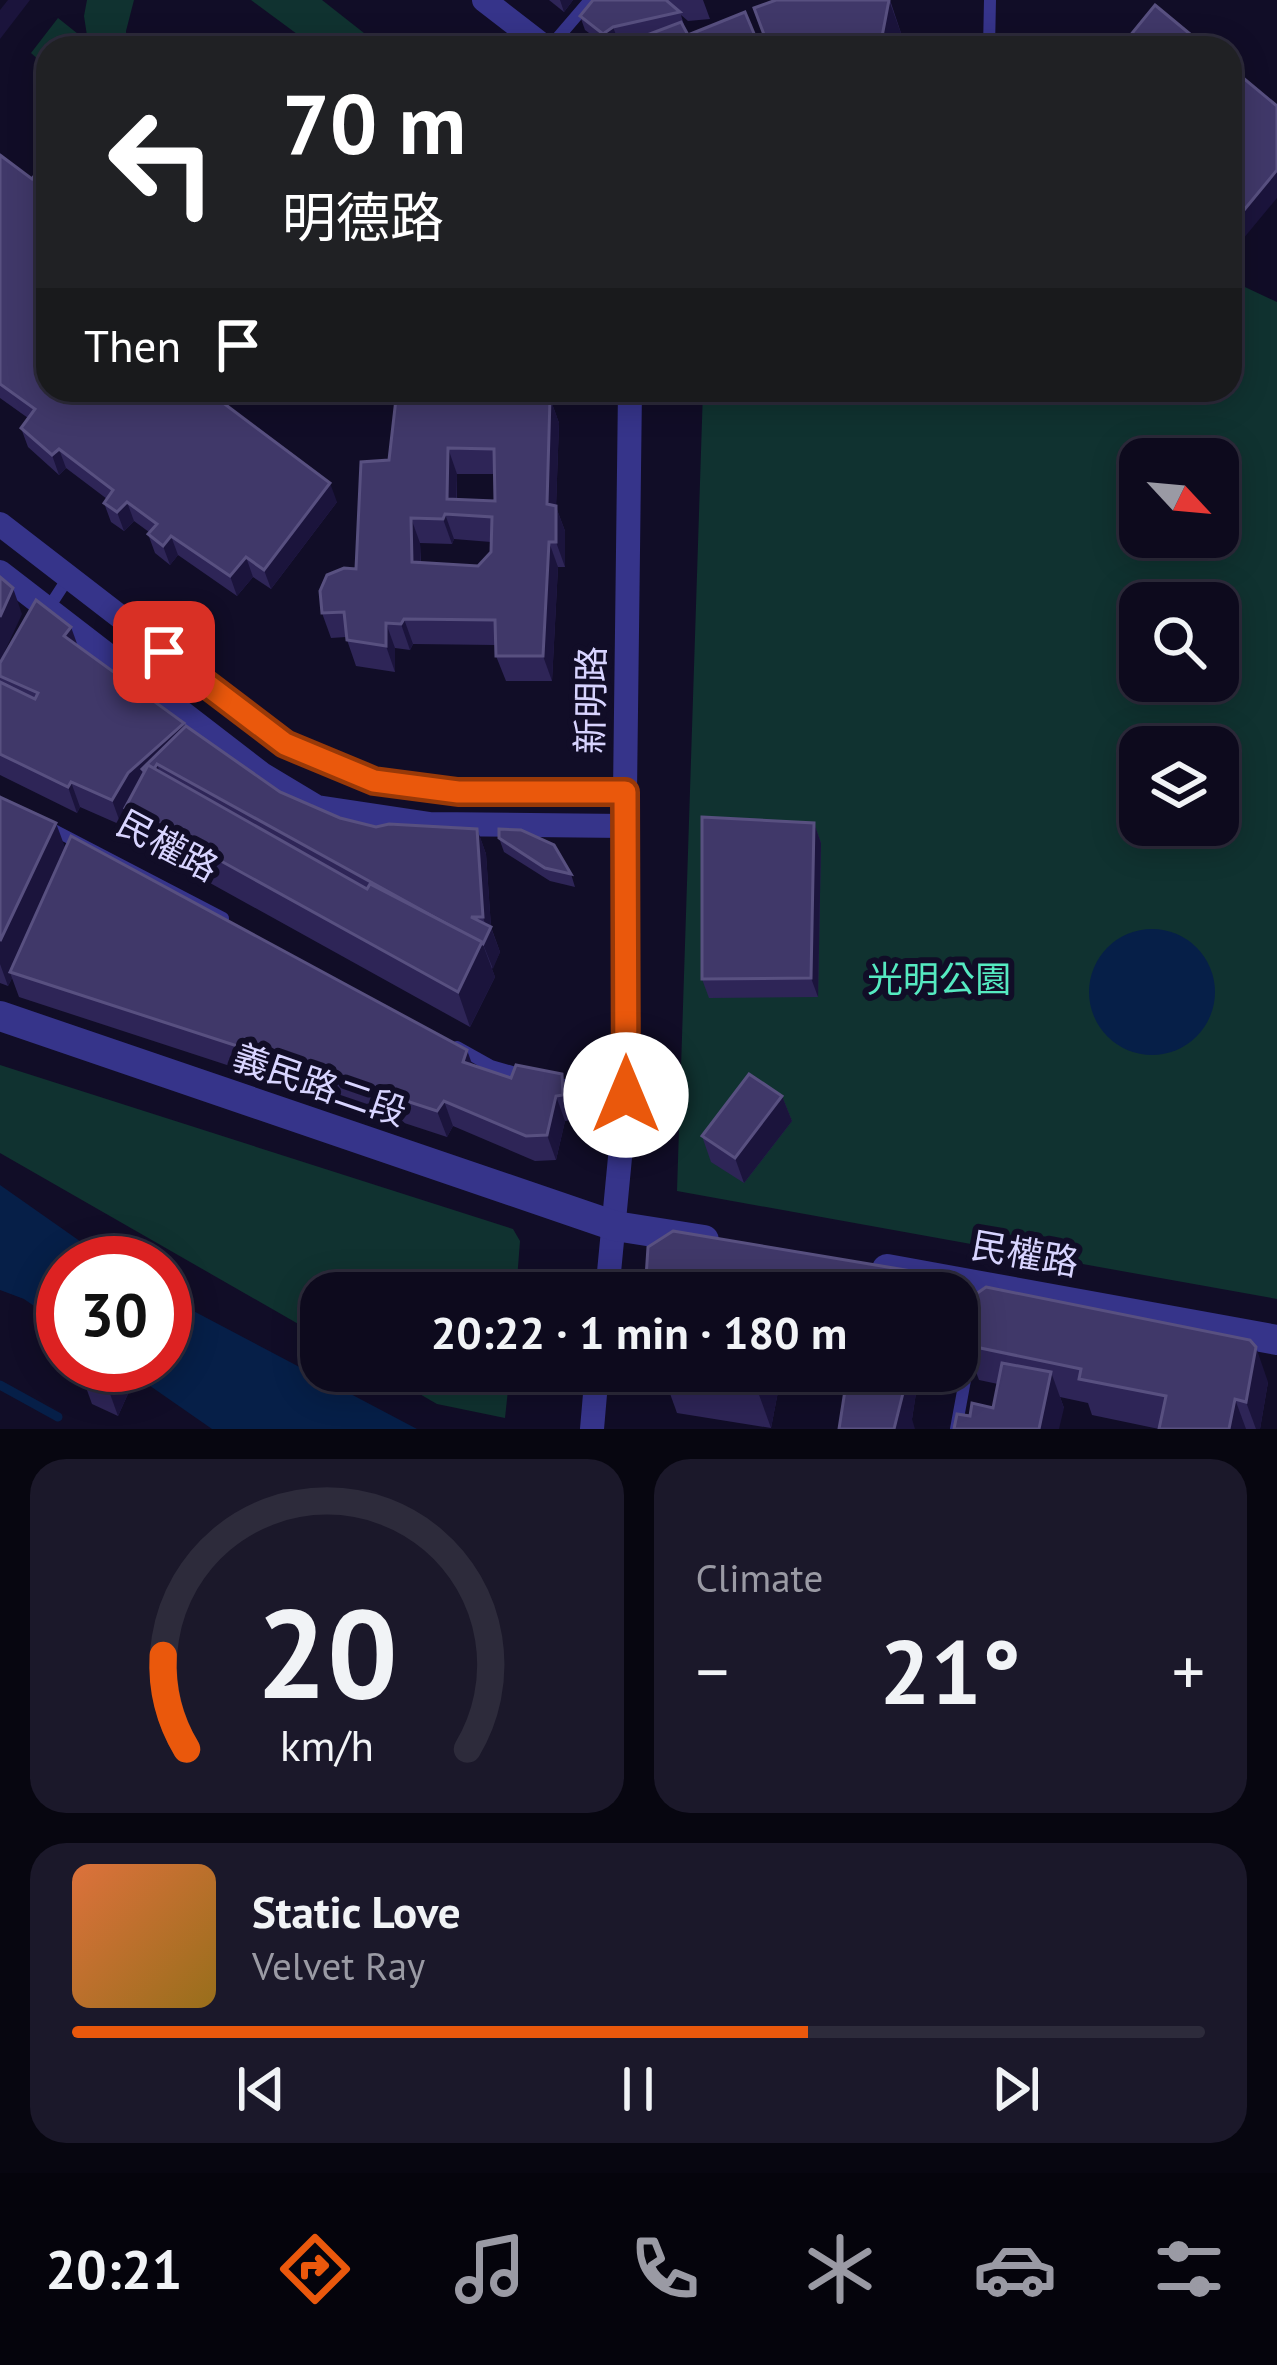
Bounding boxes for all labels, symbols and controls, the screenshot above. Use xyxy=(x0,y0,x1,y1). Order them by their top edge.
text: 70 m xyxy=(282,68,466,177)
icon: left xyxy=(84,84,240,240)
text: 明德路 xyxy=(282,182,444,252)
icon: arrive xyxy=(205,312,271,378)
text: Then xyxy=(84,316,181,374)
north arrow xyxy=(1119,438,1239,558)
map controls xyxy=(1119,438,1239,846)
button: search xyxy=(1119,582,1239,702)
pin xyxy=(113,601,215,703)
icon: arrive xyxy=(131,619,197,685)
street label: 新明路 xyxy=(566,646,614,754)
button: layers xyxy=(1119,726,1239,846)
street label: 民權路 xyxy=(109,799,227,891)
park label: 光明公園 xyxy=(867,955,1011,1002)
street label: 義民路二段 xyxy=(227,1032,413,1136)
position arrow xyxy=(563,1032,689,1158)
street label: 民權路 xyxy=(968,1220,1082,1286)
speed limit sign: 30 xyxy=(36,1236,192,1392)
text: 20:22 · 1 min · 180 m xyxy=(431,1303,847,1361)
text: Climate xyxy=(696,1552,823,1603)
text: 20 xyxy=(256,1571,398,1732)
text: 21° xyxy=(880,1612,1021,1729)
text: − xyxy=(696,1628,729,1713)
text: + xyxy=(1172,1628,1205,1713)
text: km/h xyxy=(280,1717,374,1773)
text: Static Love xyxy=(252,1882,461,1940)
text: Velvet Ray xyxy=(252,1940,425,1991)
icon: previous xyxy=(228,2056,294,2122)
icon: pause xyxy=(605,2056,671,2122)
icon: next xyxy=(983,2056,1049,2122)
icon: directions xyxy=(273,2227,357,2311)
icon: music xyxy=(448,2227,532,2311)
icon: phone xyxy=(623,2227,707,2311)
icon: climate xyxy=(798,2227,882,2311)
icon: car xyxy=(973,2227,1057,2311)
icon: filters xyxy=(1147,2227,1231,2311)
text: 20:21 xyxy=(45,2234,182,2304)

